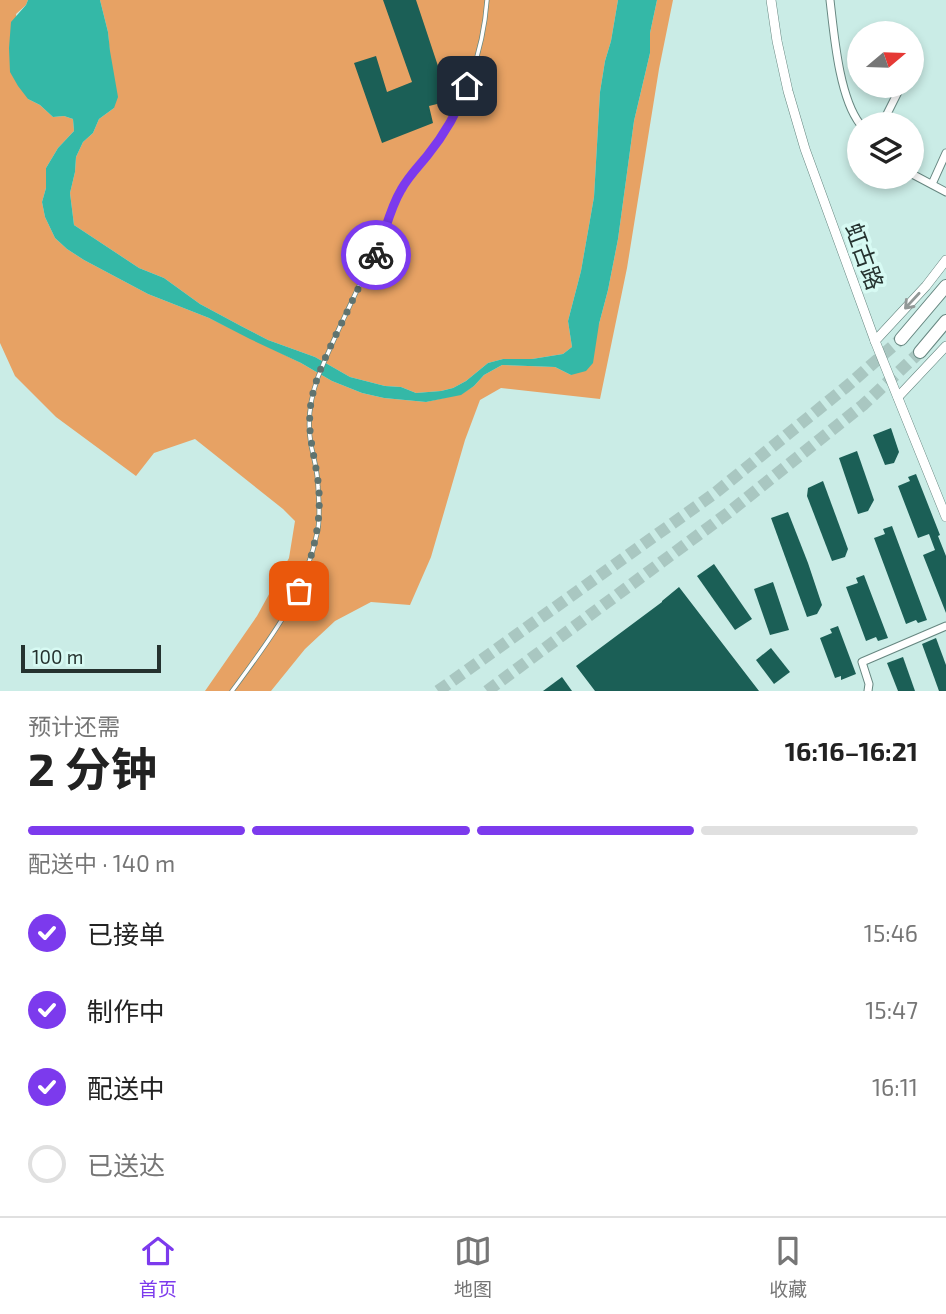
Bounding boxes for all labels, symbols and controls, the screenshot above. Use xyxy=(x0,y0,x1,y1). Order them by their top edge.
north arrow xyxy=(847,21,924,98)
map controls xyxy=(847,21,924,189)
pin xyxy=(437,56,497,116)
icon: home xyxy=(448,67,486,105)
button: layers xyxy=(847,112,924,189)
street label: 虹古路 xyxy=(840,219,890,293)
courier xyxy=(341,220,411,290)
icon: bike xyxy=(357,236,395,274)
one-way arrow xyxy=(903,292,920,309)
pin xyxy=(269,561,329,621)
icon: bag xyxy=(280,572,318,610)
scale bar xyxy=(21,642,161,674)
text: 100 m xyxy=(32,645,83,668)
text: 预计还需 xyxy=(28,712,120,740)
text: 16:16–16:21 xyxy=(785,735,918,766)
text: 2 分钟 xyxy=(28,740,157,795)
text: 配送中 · 140 m xyxy=(28,849,175,877)
icon: check xyxy=(28,914,66,952)
text: 已接单 xyxy=(87,918,165,949)
text: 15:46 xyxy=(864,919,918,947)
icon: check xyxy=(28,991,66,1029)
text: 制作中 xyxy=(87,995,165,1026)
text: 15:47 xyxy=(865,996,918,1024)
icon: check xyxy=(28,1068,66,1106)
text: 配送中 xyxy=(87,1072,165,1103)
text: 16:11 xyxy=(872,1073,918,1101)
text: 已送达 xyxy=(87,1149,165,1180)
tab: 首页 xyxy=(139,1232,177,1301)
tab: 地图 xyxy=(454,1232,492,1301)
tab: 收藏 xyxy=(769,1232,807,1301)

